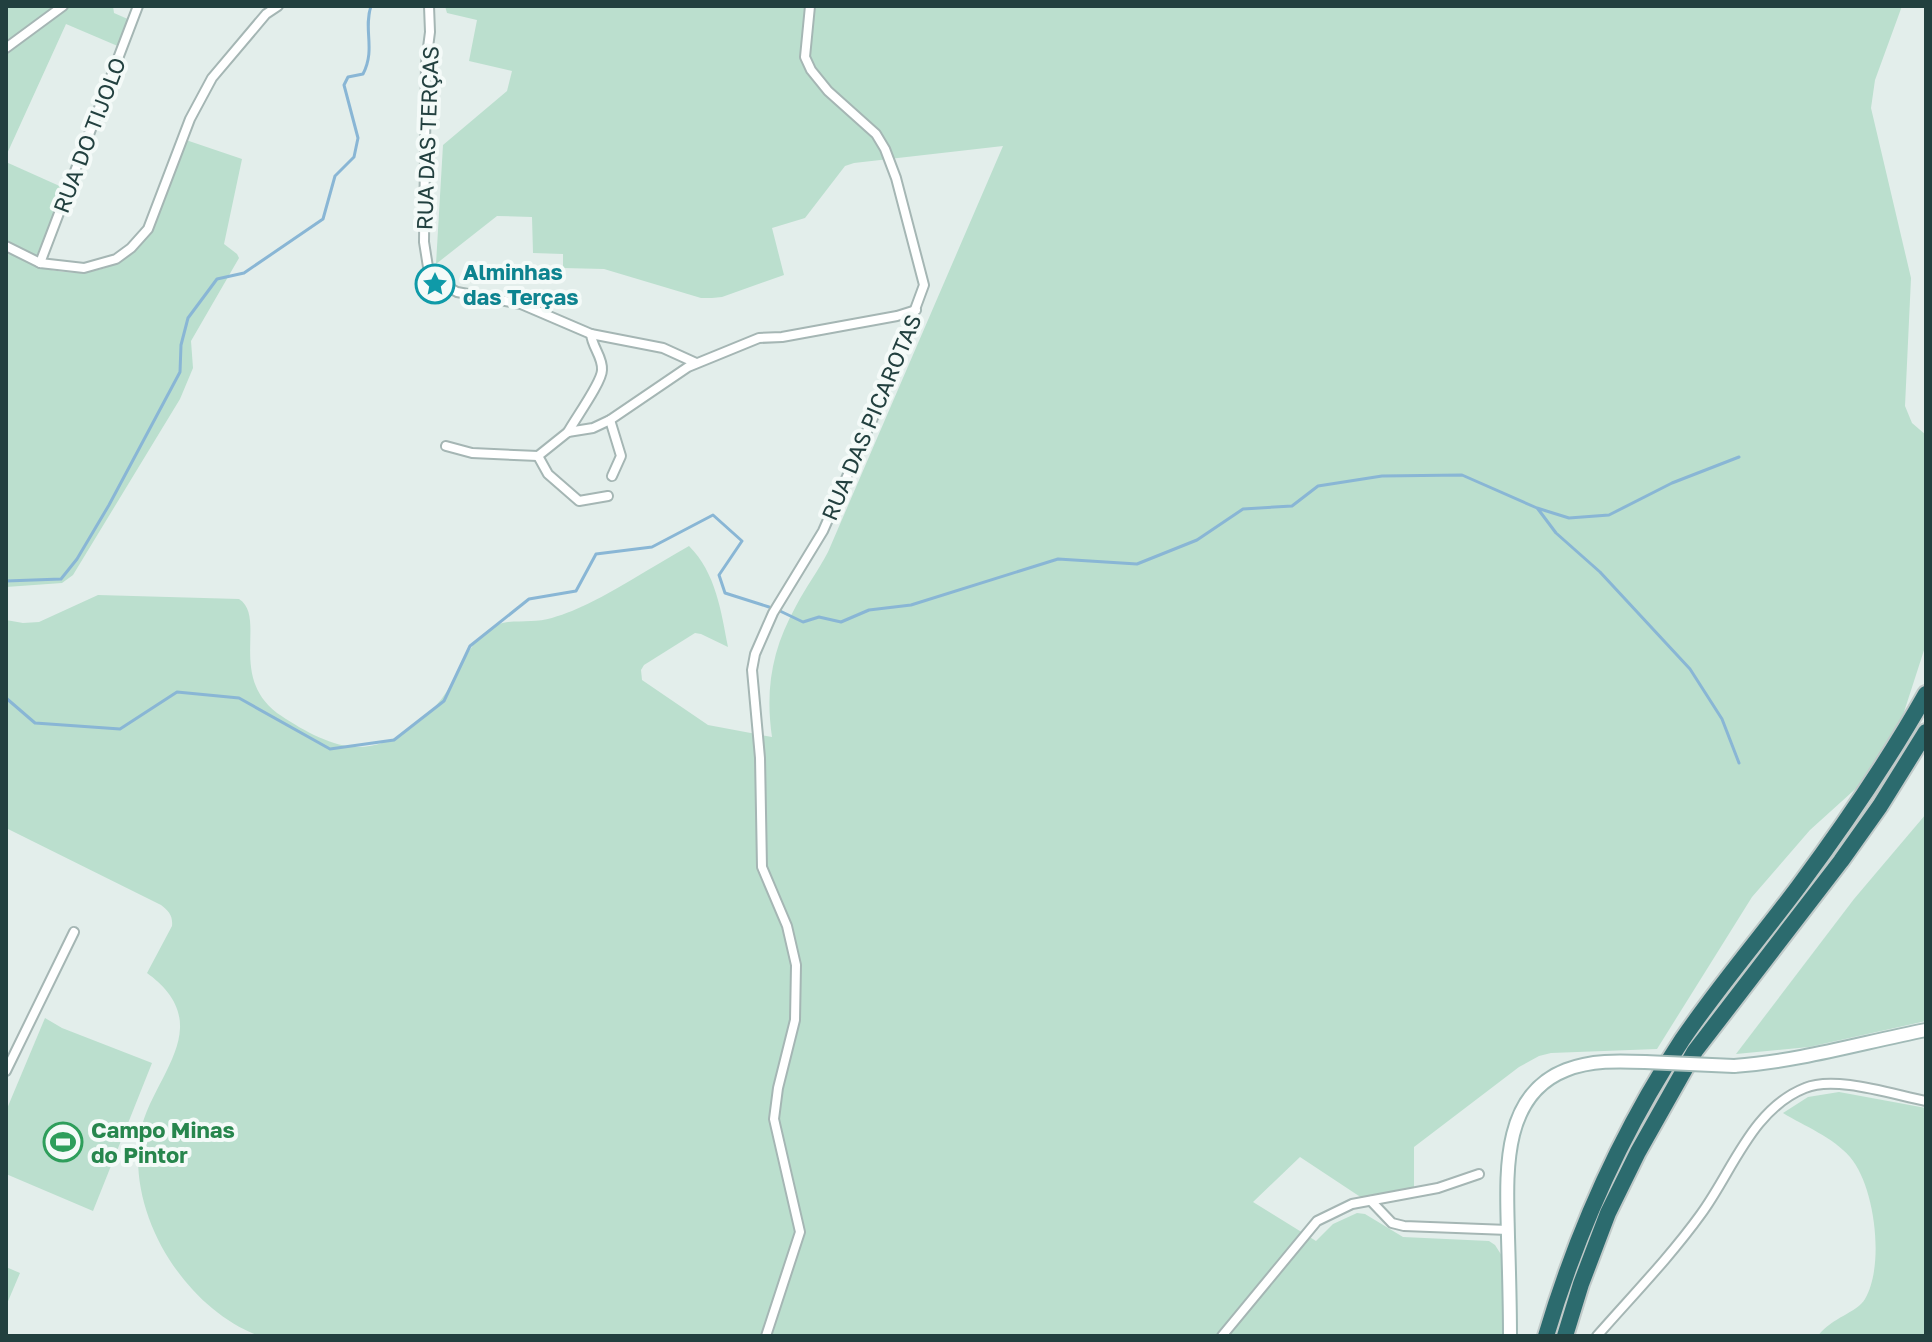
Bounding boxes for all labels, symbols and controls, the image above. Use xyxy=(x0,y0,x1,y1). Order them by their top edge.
street label: RUA DAS TERÇAS xyxy=(410,45,444,231)
street label: RUA DO TIJOLO xyxy=(47,53,131,217)
place label: Alminhas das Terças xyxy=(463,258,579,310)
place icon: Alminhas das Terças xyxy=(414,263,456,305)
street label: RUA DAS PICAROTAS xyxy=(815,310,927,524)
place label: Campo Minas do Pintor xyxy=(91,1116,235,1168)
sports icon: Campo Minas do Pintor xyxy=(42,1121,84,1163)

